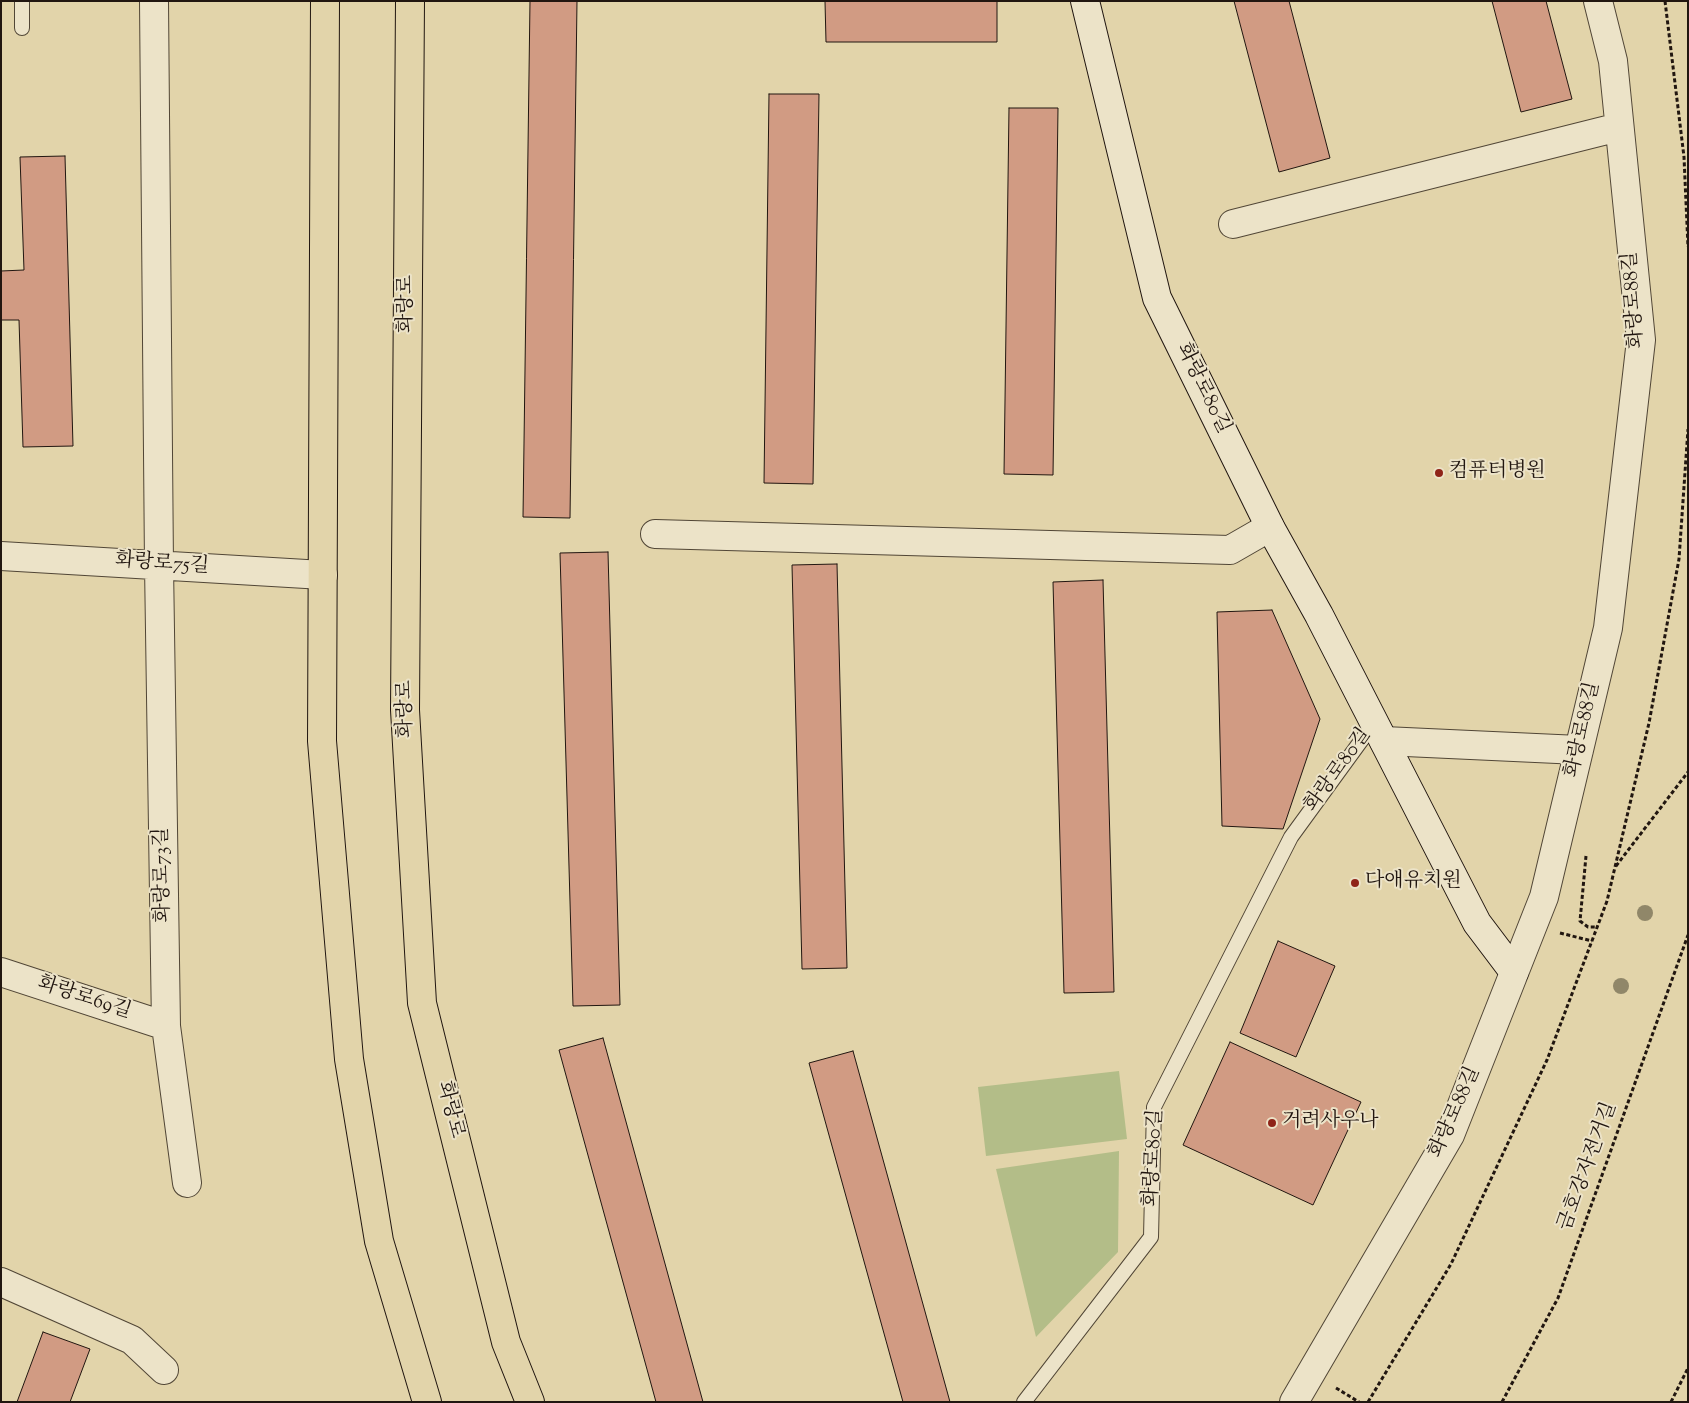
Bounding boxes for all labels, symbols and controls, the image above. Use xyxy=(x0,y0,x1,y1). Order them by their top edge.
street label: 화랑로88길 xyxy=(1620,251,1650,349)
street label: 화랑로 xyxy=(396,275,420,333)
street label: 화랑로80길 xyxy=(1170,340,1234,438)
place label: 컴퓨터병원 xyxy=(1449,461,1546,485)
marker: 컴퓨터병원 xyxy=(1433,467,1445,479)
street label: 화랑로75길 xyxy=(114,550,210,580)
street label: 화랑로 xyxy=(394,680,420,738)
street label: 화랑로88길 xyxy=(1561,680,1607,780)
street label: 화랑로80길 xyxy=(1301,724,1377,818)
street label: 화랑로73길 xyxy=(151,827,177,923)
place label: 다애유치원 xyxy=(1365,871,1462,895)
marker: 다애유치원 xyxy=(1349,877,1361,889)
street label: 화랑로69길 xyxy=(34,973,134,1025)
street label: 화랑로88길 xyxy=(1425,1064,1487,1162)
street label: 화랑로 xyxy=(430,1079,468,1141)
street label: 금호강자전거길 xyxy=(1555,1099,1623,1235)
street label: 화랑로80길 xyxy=(1140,1109,1170,1207)
place label: 거려사우나 xyxy=(1282,1111,1379,1135)
marker: 거려사우나 xyxy=(1266,1117,1278,1129)

